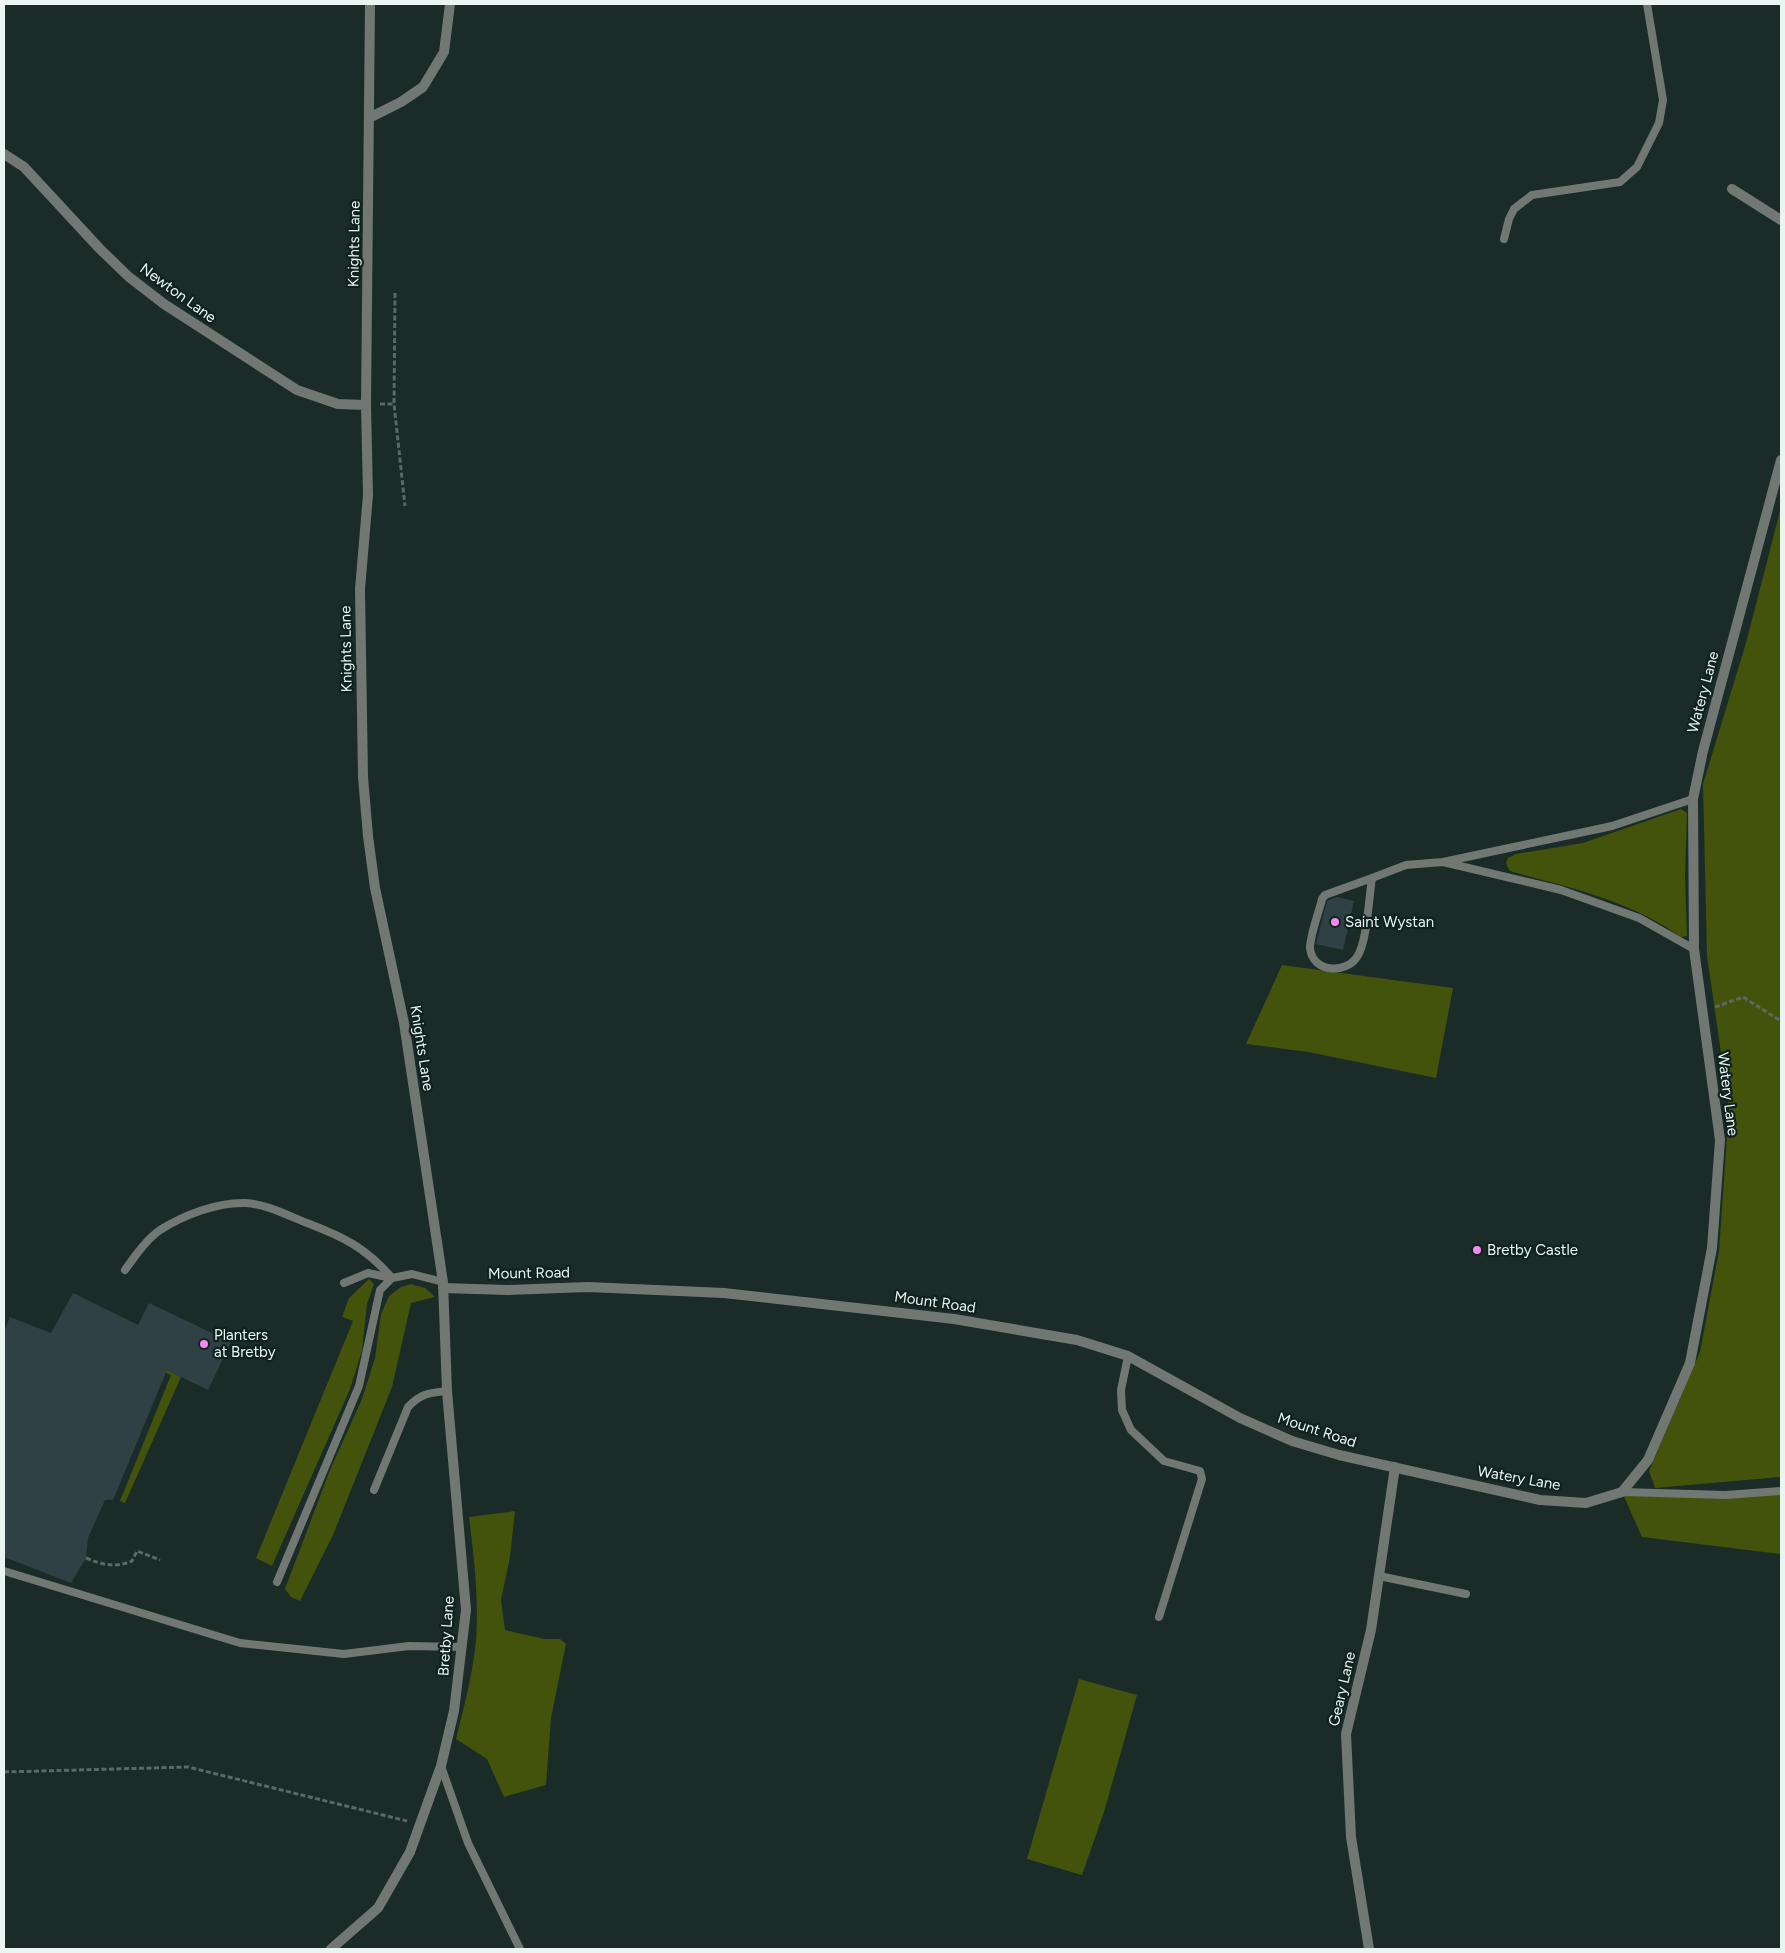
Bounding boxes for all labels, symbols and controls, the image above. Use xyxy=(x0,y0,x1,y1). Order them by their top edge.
street label: Knights Lane xyxy=(344,201,364,287)
street label: Newton Lane xyxy=(136,259,220,327)
street label: Knights Lane xyxy=(336,606,356,692)
street label: Watery Lane xyxy=(1683,649,1723,735)
place label: Saint Wystan xyxy=(1345,913,1434,931)
marker: Saint Wystan xyxy=(1329,916,1341,928)
street label: Knights Lane xyxy=(406,1004,438,1092)
street label: Watery Lane xyxy=(1714,1051,1742,1137)
place label: Bretby Castle xyxy=(1487,1241,1578,1259)
marker: Bretby Castle xyxy=(1471,1244,1483,1256)
street label: Mount Road xyxy=(488,1263,570,1283)
street label: Mount Road xyxy=(893,1287,977,1317)
place label: Planters at Bretby xyxy=(214,1326,276,1361)
marker: Planters at Bretby xyxy=(198,1338,210,1350)
street label: Mount Road xyxy=(1275,1409,1359,1451)
street label: Watery Lane xyxy=(1476,1462,1562,1494)
street label: Bretby Lane xyxy=(434,1595,458,1677)
street label: Geary Lane xyxy=(1325,1650,1359,1728)

